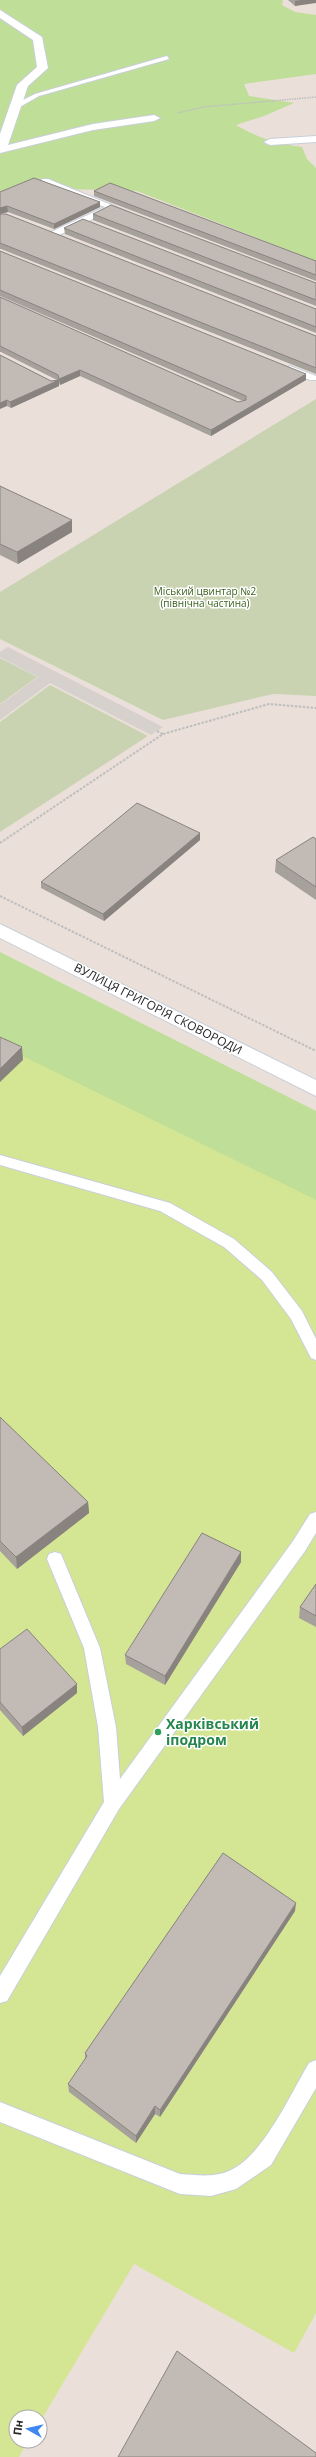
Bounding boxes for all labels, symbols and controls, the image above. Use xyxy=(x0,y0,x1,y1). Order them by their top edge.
park label: Міський цвинтар №2 (північна частина) xyxy=(154,584,256,610)
street label: ВУЛИЦЯ ГРИГОРІЯ СКОВОРОДИ xyxy=(71,959,245,1059)
place label: Харківський іподром xyxy=(166,1714,259,1749)
marker: Харківський іподром xyxy=(153,1727,163,1737)
north arrow xyxy=(8,2409,48,2449)
text: Пн xyxy=(9,2419,26,2436)

